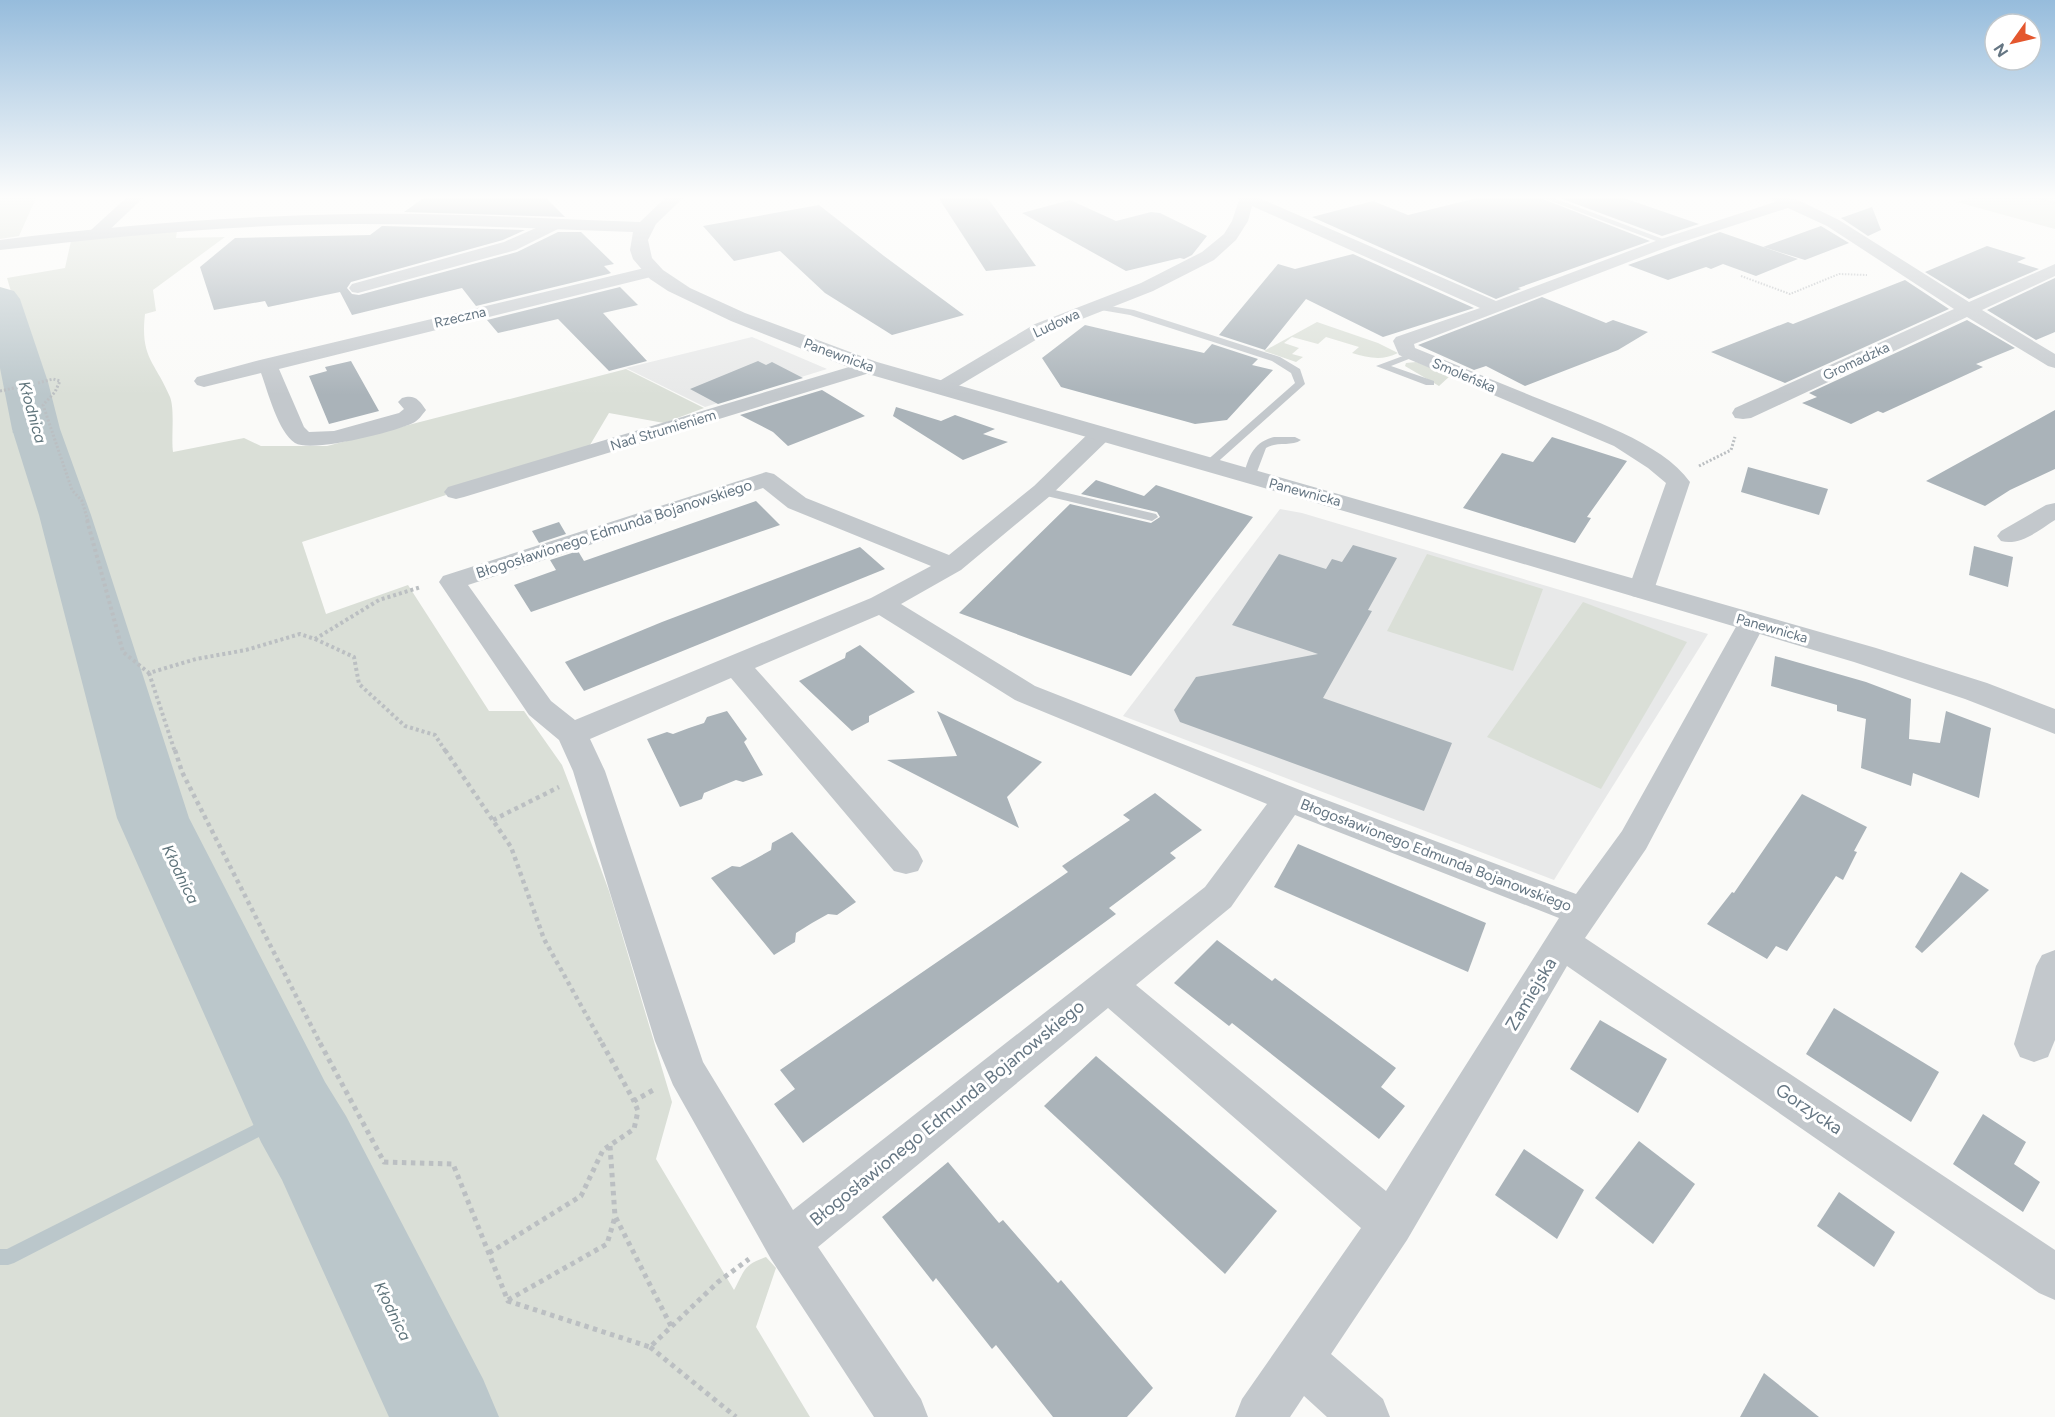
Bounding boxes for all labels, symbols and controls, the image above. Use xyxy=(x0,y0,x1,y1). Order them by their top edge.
north arrow xyxy=(1983,12,2043,72)
text: N xyxy=(1990,40,2012,61)
street label: Rzeczna xyxy=(433,303,488,332)
street label: Ludowa xyxy=(1030,305,1082,342)
street label: Panewnicka xyxy=(801,335,876,376)
street label: Gromadzka xyxy=(1820,339,1892,384)
street label: Smoleńska xyxy=(1429,354,1498,396)
water label: Kłodnica xyxy=(15,379,50,445)
street label: Nad Strumieniem xyxy=(608,406,718,455)
street label: Panewnicka xyxy=(1267,475,1343,510)
street label: Błogosławionego Edmunda Bojanowskiego xyxy=(474,476,754,582)
street label: Panewnicka xyxy=(1734,610,1810,647)
street label: Błogosławionego Edmunda Bojanowskiego xyxy=(1298,795,1574,915)
water label: Kłodnica xyxy=(158,841,203,907)
street label: Zamiejska xyxy=(1501,954,1561,1034)
street label: Błogosławionego Edmunda Bojanowskiego xyxy=(805,995,1089,1231)
street label: Gorzycka xyxy=(1771,1079,1847,1139)
water label: Kłodnica xyxy=(370,1278,415,1344)

